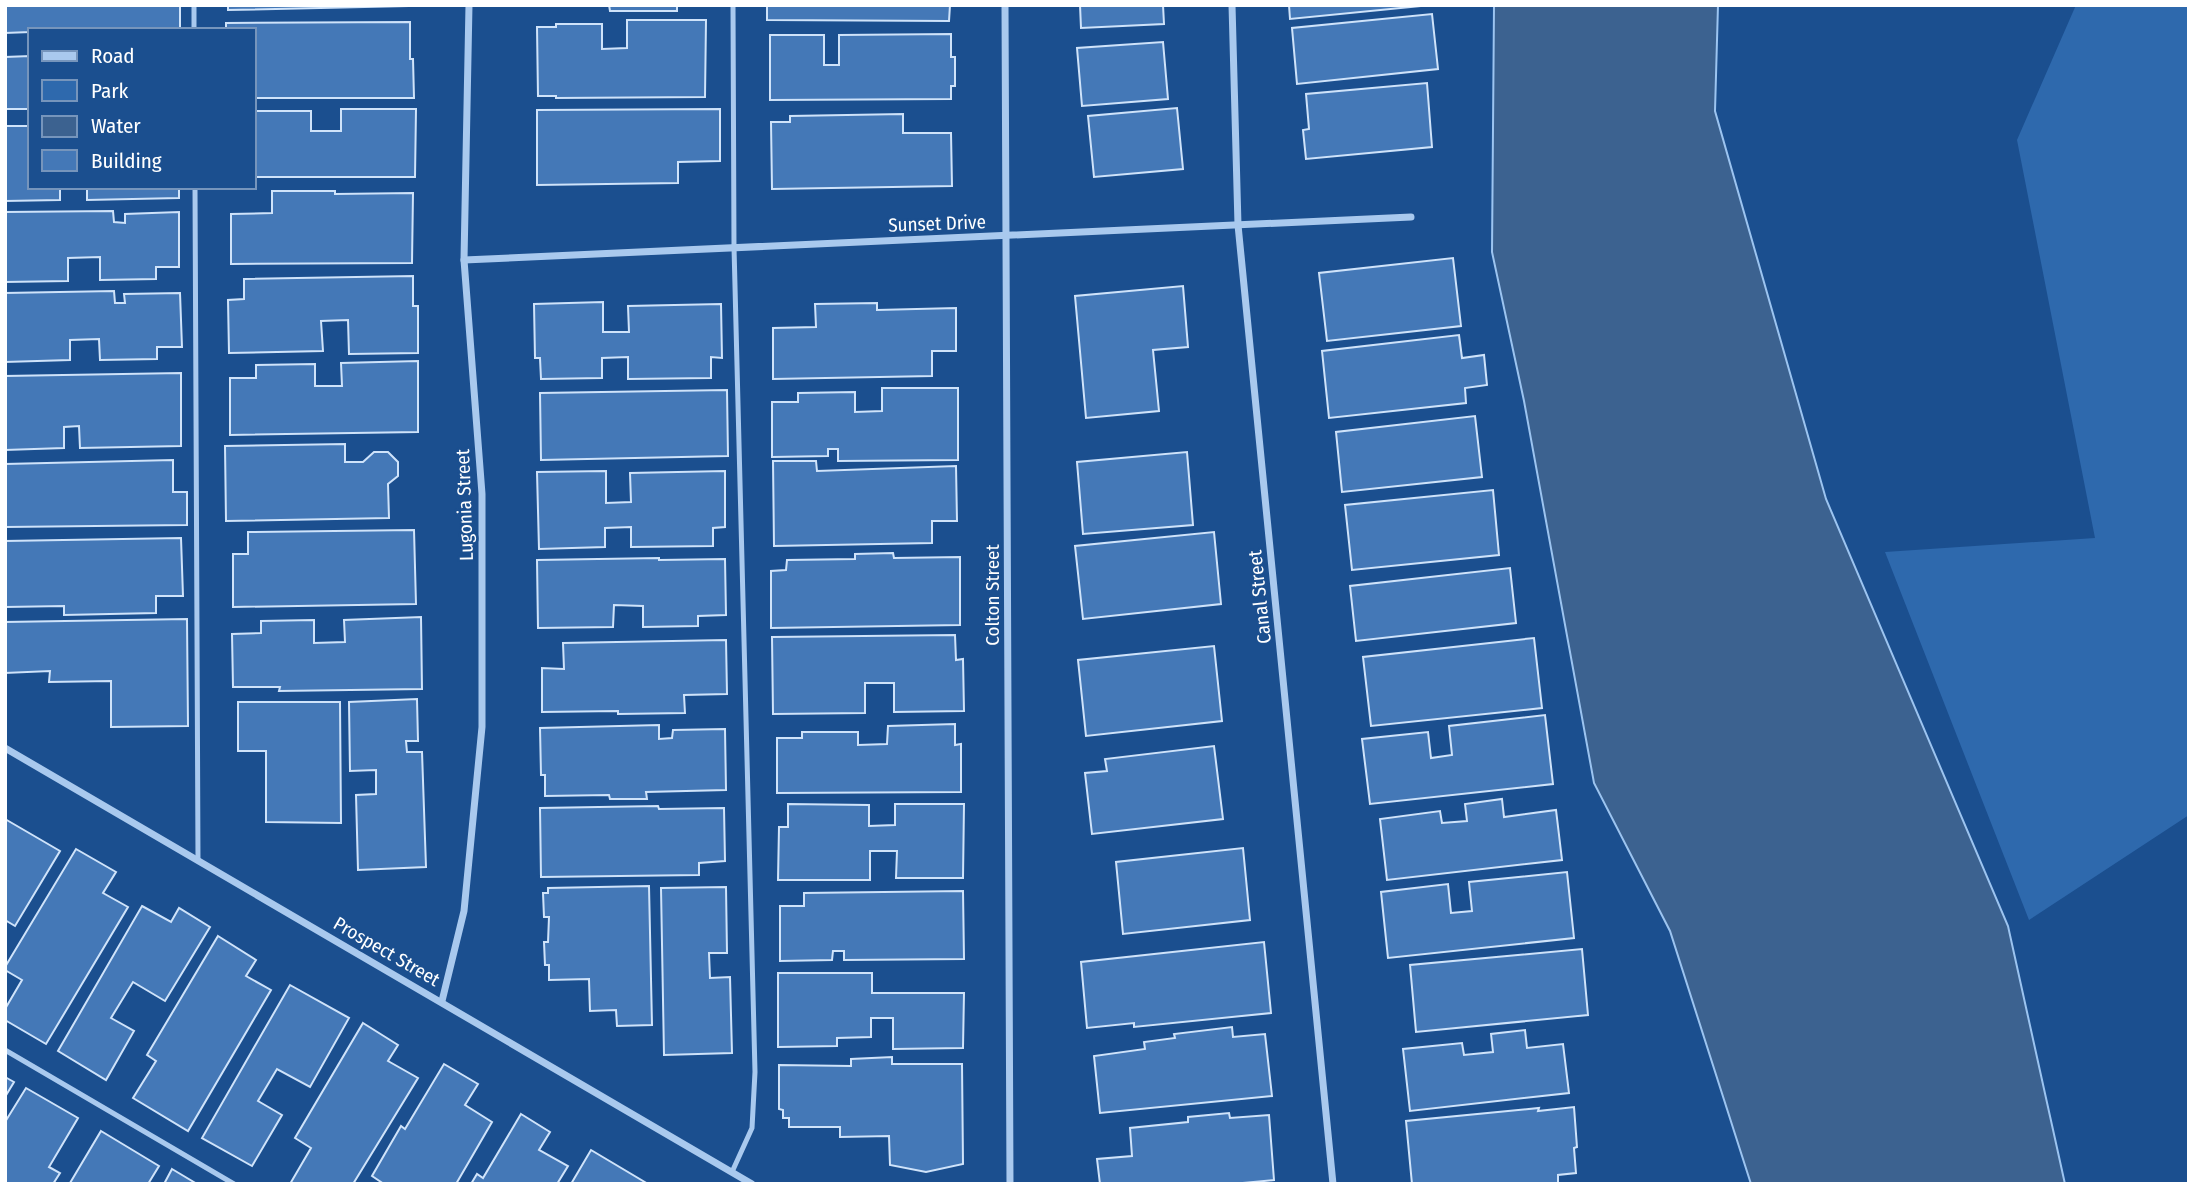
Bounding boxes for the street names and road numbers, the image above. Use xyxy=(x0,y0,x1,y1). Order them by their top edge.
street label: Sunset Drive xyxy=(888,210,986,237)
street label: Lugonia Street xyxy=(451,448,478,561)
street label: Colton Street xyxy=(981,544,1004,646)
street label: Canal Street xyxy=(1243,548,1276,645)
street label: Prospect Street xyxy=(330,912,445,991)

